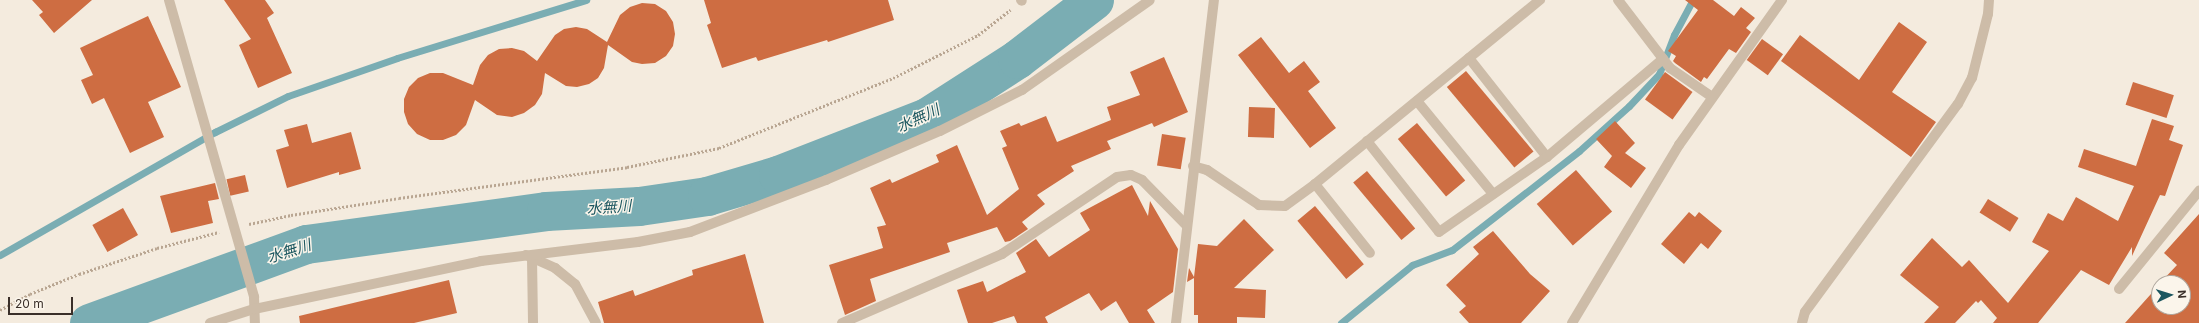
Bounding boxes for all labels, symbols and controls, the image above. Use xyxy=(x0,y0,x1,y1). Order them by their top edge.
water label: 水無川 xyxy=(894,100,942,136)
water label: 水無川 xyxy=(586,196,632,218)
water label: 水無川 xyxy=(265,235,313,267)
north arrow xyxy=(2151,275,2191,315)
scale bar xyxy=(10,289,75,315)
text: N xyxy=(2175,290,2189,299)
text: 20 m xyxy=(15,296,44,311)

